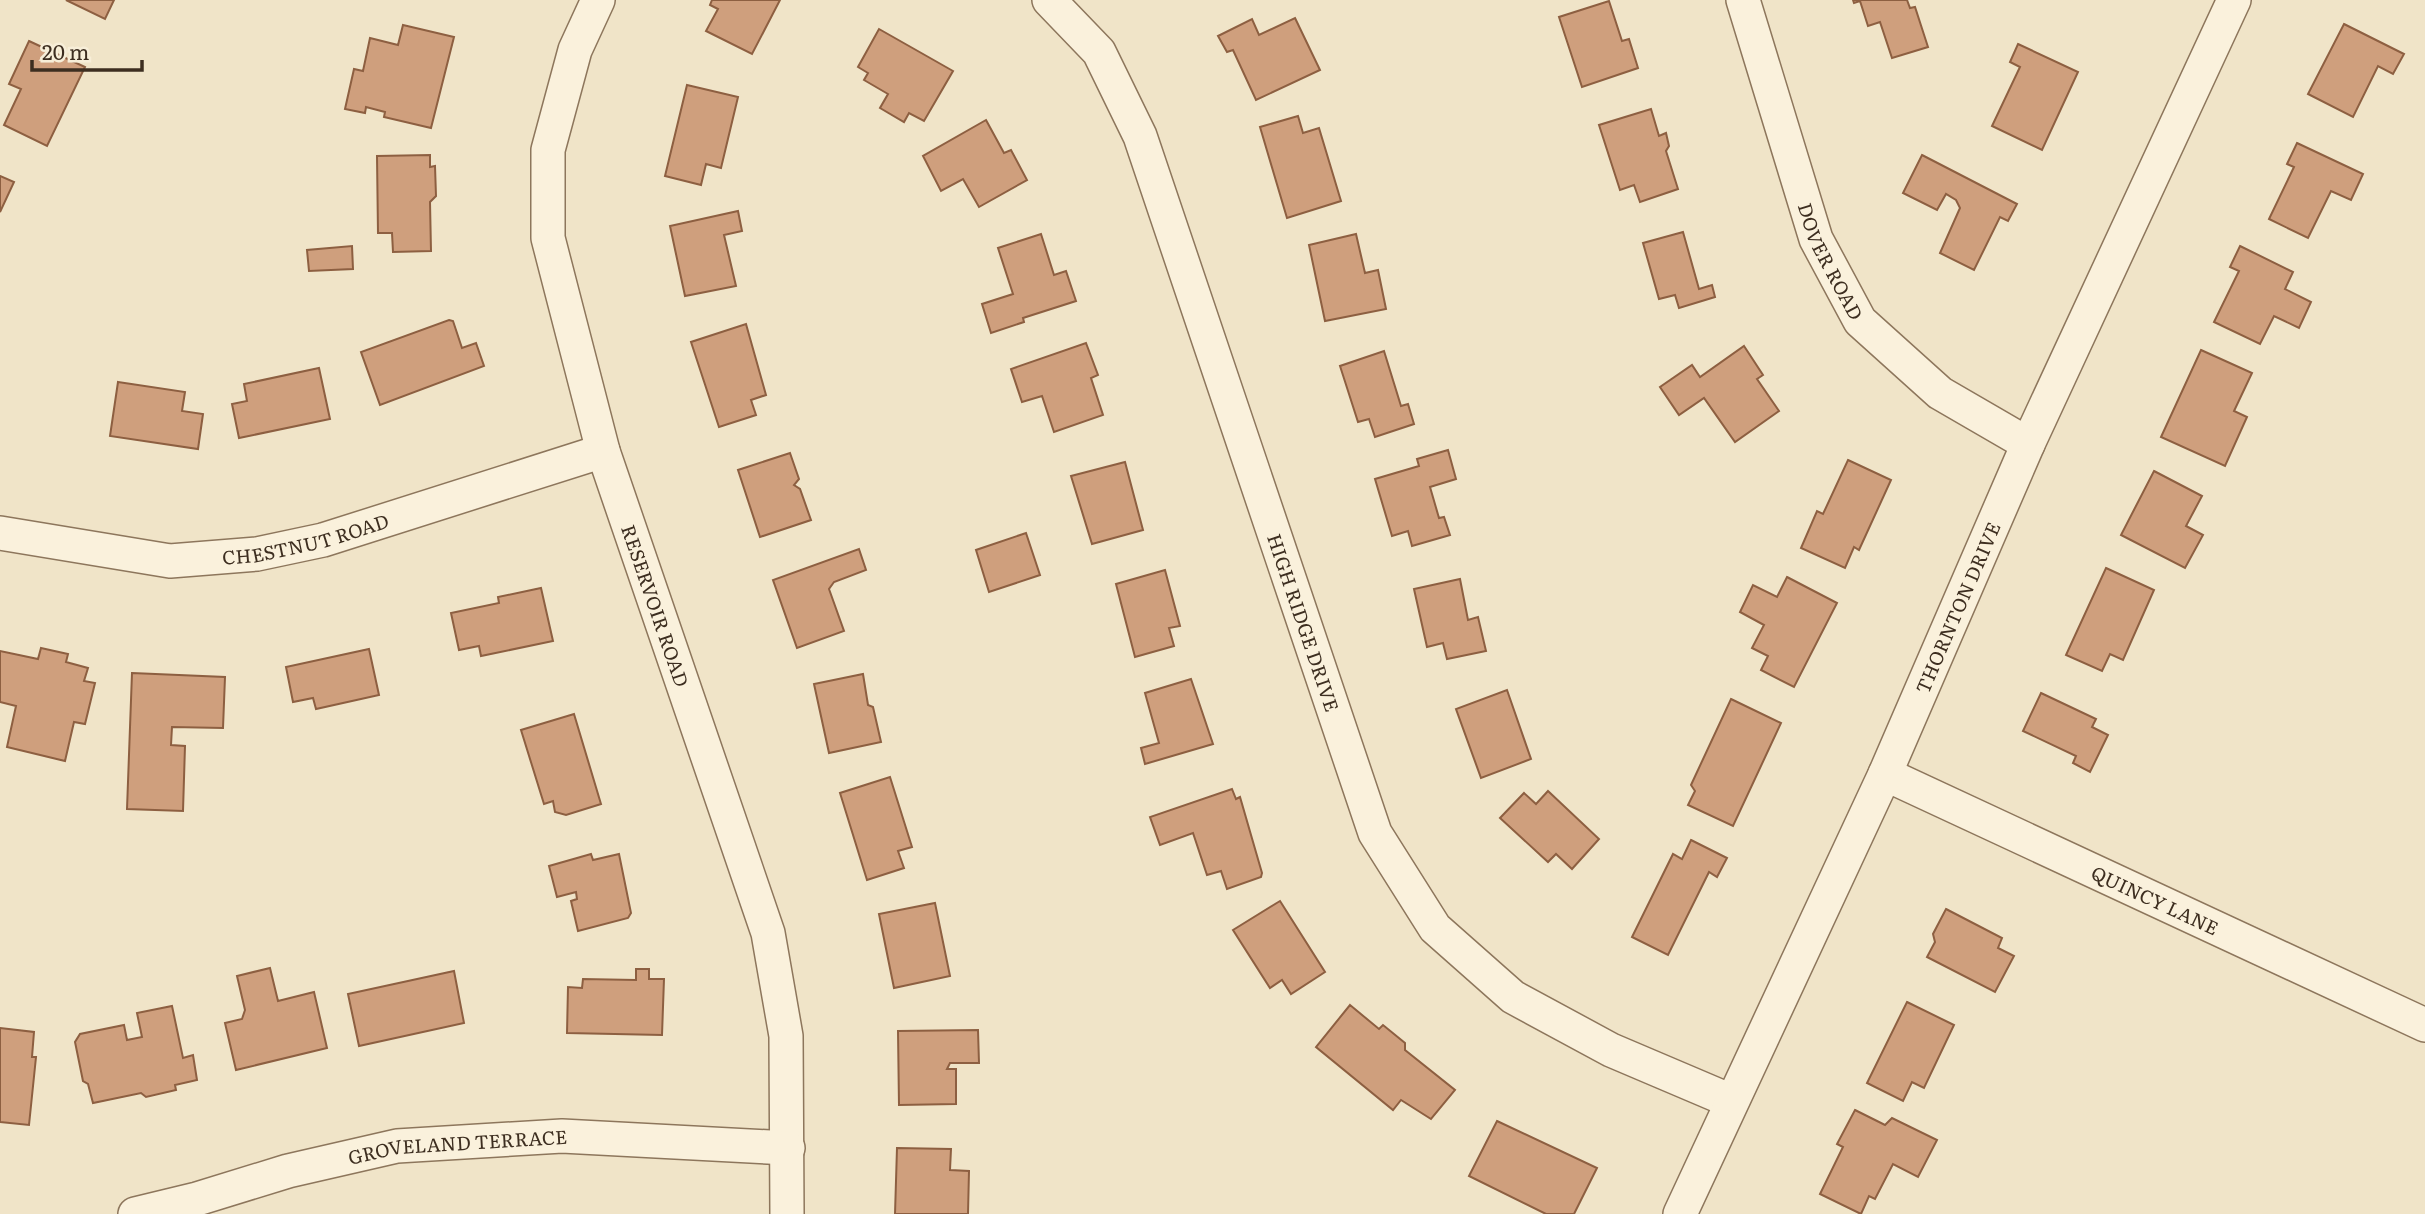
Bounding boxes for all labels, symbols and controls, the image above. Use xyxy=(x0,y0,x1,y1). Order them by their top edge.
scale bar xyxy=(32,28,142,72)
text: 20 m xyxy=(42,35,89,66)
street label: DOVER ROAD xyxy=(1792,199,1871,325)
street label: CHESTNUT ROAD xyxy=(221,506,392,571)
street label: THORNTON DRIVE xyxy=(1908,517,2007,698)
street label: RESERVOIR ROAD xyxy=(615,521,697,690)
street label: HIGH RIDGE DRIVE xyxy=(1261,530,1347,715)
street label: QUINCY LANE xyxy=(2087,858,2224,941)
street label: GROVELAND TERRACE xyxy=(345,1122,568,1171)

